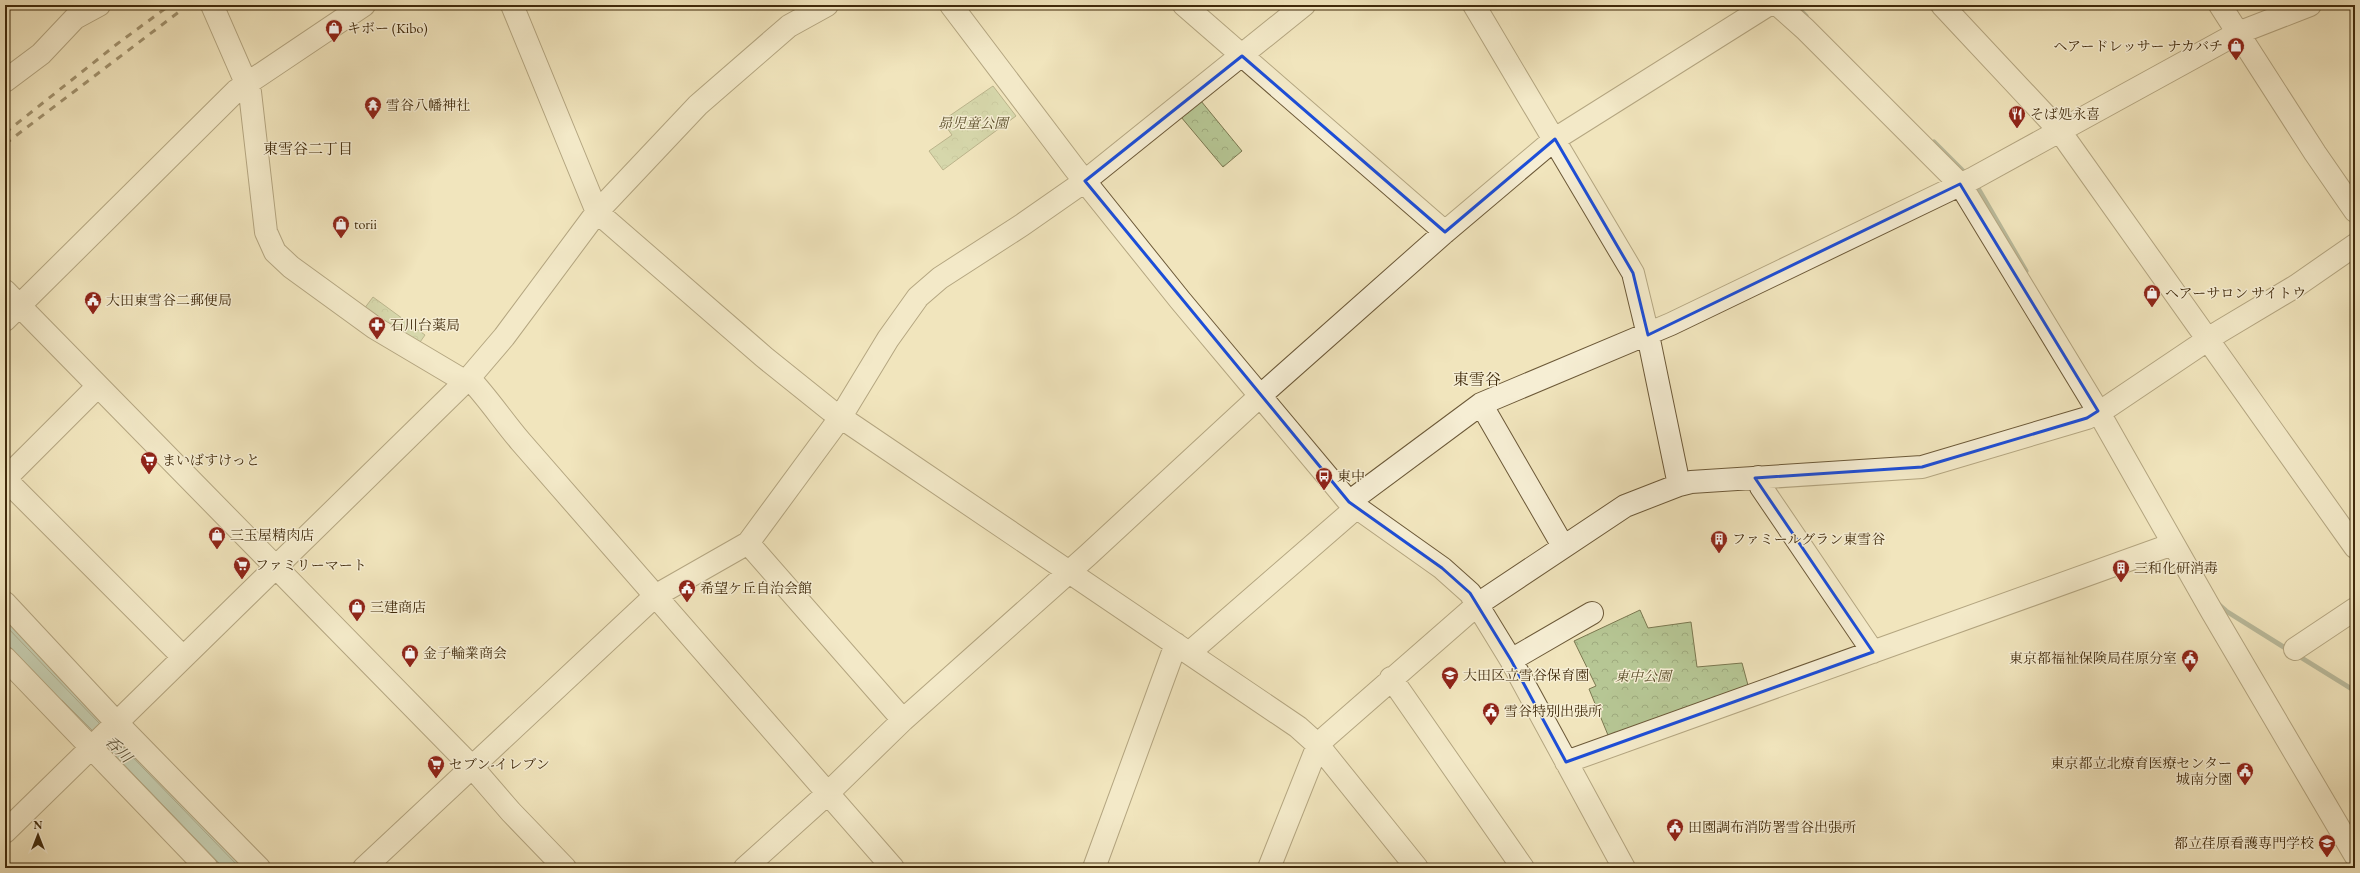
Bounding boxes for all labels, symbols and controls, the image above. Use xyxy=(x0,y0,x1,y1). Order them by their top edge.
shop icon: キボー (Kibo) xyxy=(324,18,344,43)
place label: キボー (Kibo) xyxy=(347,19,428,37)
shop icon: ヘアードレッサー ナカバチ xyxy=(2226,36,2246,61)
place label: ヘアードレッサー ナカバチ xyxy=(2053,37,2223,55)
temple icon: 雪谷八幡神社 xyxy=(363,95,383,120)
place label: 雪谷八幡神社 xyxy=(386,96,470,114)
restaurant icon: そば処永喜 xyxy=(2007,104,2027,129)
place label: そば処永喜 xyxy=(2030,105,2100,123)
park label: 昴児童公園 xyxy=(938,114,1010,132)
district label: 東雪谷二丁目 xyxy=(263,139,353,158)
shop icon: torii xyxy=(331,214,351,239)
place label: torii xyxy=(354,215,377,233)
shop icon: ヘアーサロン サイトウ xyxy=(2142,283,2162,308)
place label: ヘアーサロン サイトウ xyxy=(2165,284,2306,302)
public building icon: 大田東雪谷二郵便局 xyxy=(83,290,103,315)
place label: 大田東雪谷二郵便局 xyxy=(106,291,232,309)
pharmacy icon: 石川台薬局 xyxy=(367,315,387,340)
place label: 石川台薬局 xyxy=(390,316,460,334)
district label: 東雪谷 xyxy=(1453,369,1501,390)
supermarket icon: まいばすけっと xyxy=(139,450,159,475)
place label: まいばすけっと xyxy=(162,451,260,469)
bus stop icon: 東中 xyxy=(1314,466,1334,491)
place label: 東中 xyxy=(1337,467,1365,485)
shop icon: 三玉屋精肉店 xyxy=(207,525,227,550)
place label: 三玉屋精肉店 xyxy=(230,526,314,544)
building icon: ファミールグラン東雪谷 xyxy=(1709,529,1729,554)
place label: ファミールグラン東雪谷 xyxy=(1732,530,1885,548)
supermarket icon: ファミリーマート xyxy=(232,555,252,580)
place label: ファミリーマート xyxy=(255,556,367,574)
building icon: 三和化研消毒 xyxy=(2111,558,2131,583)
place label: 三和化研消毒 xyxy=(2134,559,2218,577)
public building icon: 希望ケ丘自治会館 xyxy=(677,578,697,603)
place label: 希望ケ丘自治会館 xyxy=(700,579,812,597)
shop icon: 三建商店 xyxy=(347,597,367,622)
place label: 三建商店 xyxy=(370,598,426,616)
shop icon: 金子輪業商会 xyxy=(400,643,420,668)
place label: 金子輪業商会 xyxy=(423,644,507,662)
public building icon: 東京都福祉保険局荏原分室 xyxy=(2180,648,2200,673)
place label: 東京都福祉保険局荏原分室 xyxy=(2009,649,2177,667)
school or university icon: 大田区立雪谷保育園 xyxy=(1440,665,1460,690)
place label: 大田区立雪谷保育園 xyxy=(1463,666,1589,684)
park label: 東中公園 xyxy=(1615,667,1673,685)
public building icon: 雪谷特別出張所 xyxy=(1481,701,1501,726)
place label: 雪谷特別出張所 xyxy=(1504,702,1602,720)
water label: 呑川 xyxy=(102,732,138,768)
supermarket icon: セブン-イレブン xyxy=(426,754,446,779)
place label: 東京都立北療育医療センター 城南分園 xyxy=(2051,754,2232,788)
place label: セブン-イレブン xyxy=(449,755,550,773)
public building icon: 東京都立北療育医療センター 城南分園 xyxy=(2235,761,2255,786)
north arrow xyxy=(18,815,58,855)
public building icon: 田園調布消防署雪谷出張所 xyxy=(1665,817,1685,842)
text: N xyxy=(34,818,43,832)
place label: 田園調布消防署雪谷出張所 xyxy=(1688,818,1856,836)
school or university icon: 都立荏原看護専門学校 xyxy=(2317,833,2337,858)
place label: 都立荏原看護専門学校 xyxy=(2174,834,2314,852)

